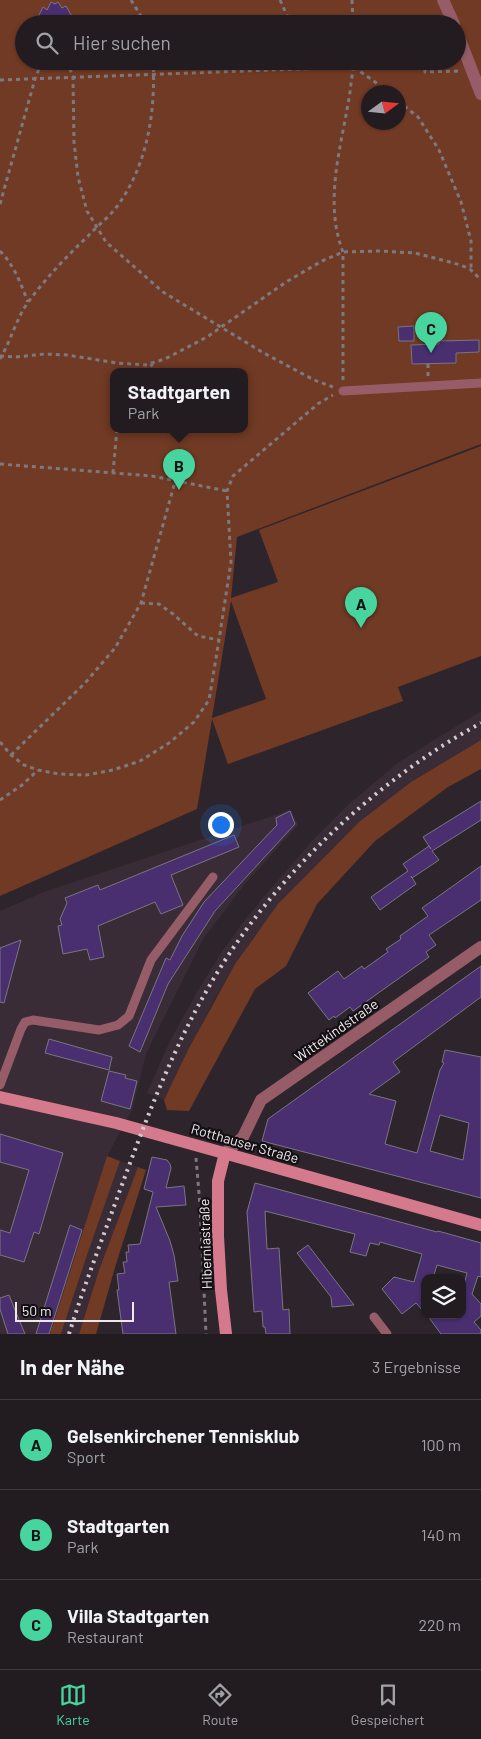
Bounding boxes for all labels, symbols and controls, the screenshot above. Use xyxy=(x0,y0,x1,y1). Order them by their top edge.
search box xyxy=(15,15,466,70)
icon: search xyxy=(33,29,61,57)
text: Hier suchen xyxy=(73,31,171,54)
north arrow xyxy=(361,85,406,130)
pin: C xyxy=(415,312,447,353)
popup xyxy=(110,368,248,433)
text: Stadtgarten xyxy=(128,380,230,403)
text: Park xyxy=(128,403,159,422)
pin: B xyxy=(163,449,195,490)
pin: A xyxy=(345,587,377,628)
your location xyxy=(208,812,234,838)
street label: Wittekindstraße xyxy=(291,995,381,1065)
street label: Rotthauser Straße xyxy=(189,1119,301,1167)
street label: Hiberniastraße xyxy=(195,1199,215,1289)
map controls xyxy=(421,1274,466,1319)
button: layers xyxy=(421,1274,466,1319)
scale bar xyxy=(15,1299,134,1322)
text: 50 m xyxy=(22,1302,51,1319)
text: In der Nähe xyxy=(20,1354,125,1379)
text: 3 Ergebnisse xyxy=(372,1357,461,1376)
text: Gelsenkirchener Tennisklub xyxy=(67,1424,300,1447)
text: A xyxy=(31,1435,41,1454)
text: 100 m xyxy=(421,1435,461,1454)
text: Sport xyxy=(67,1447,106,1466)
text: Stadtgarten xyxy=(67,1514,169,1537)
text: B xyxy=(31,1525,41,1544)
text: 140 m xyxy=(421,1525,461,1544)
text: Park xyxy=(67,1537,98,1556)
text: Villa Stadtgarten xyxy=(67,1604,209,1627)
text: C xyxy=(31,1615,41,1634)
text: 220 m xyxy=(418,1615,461,1634)
text: Restaurant xyxy=(67,1627,144,1646)
tab: Karte xyxy=(56,1681,90,1728)
tab: Route xyxy=(202,1681,238,1728)
tab: Gespeichert xyxy=(351,1681,425,1728)

